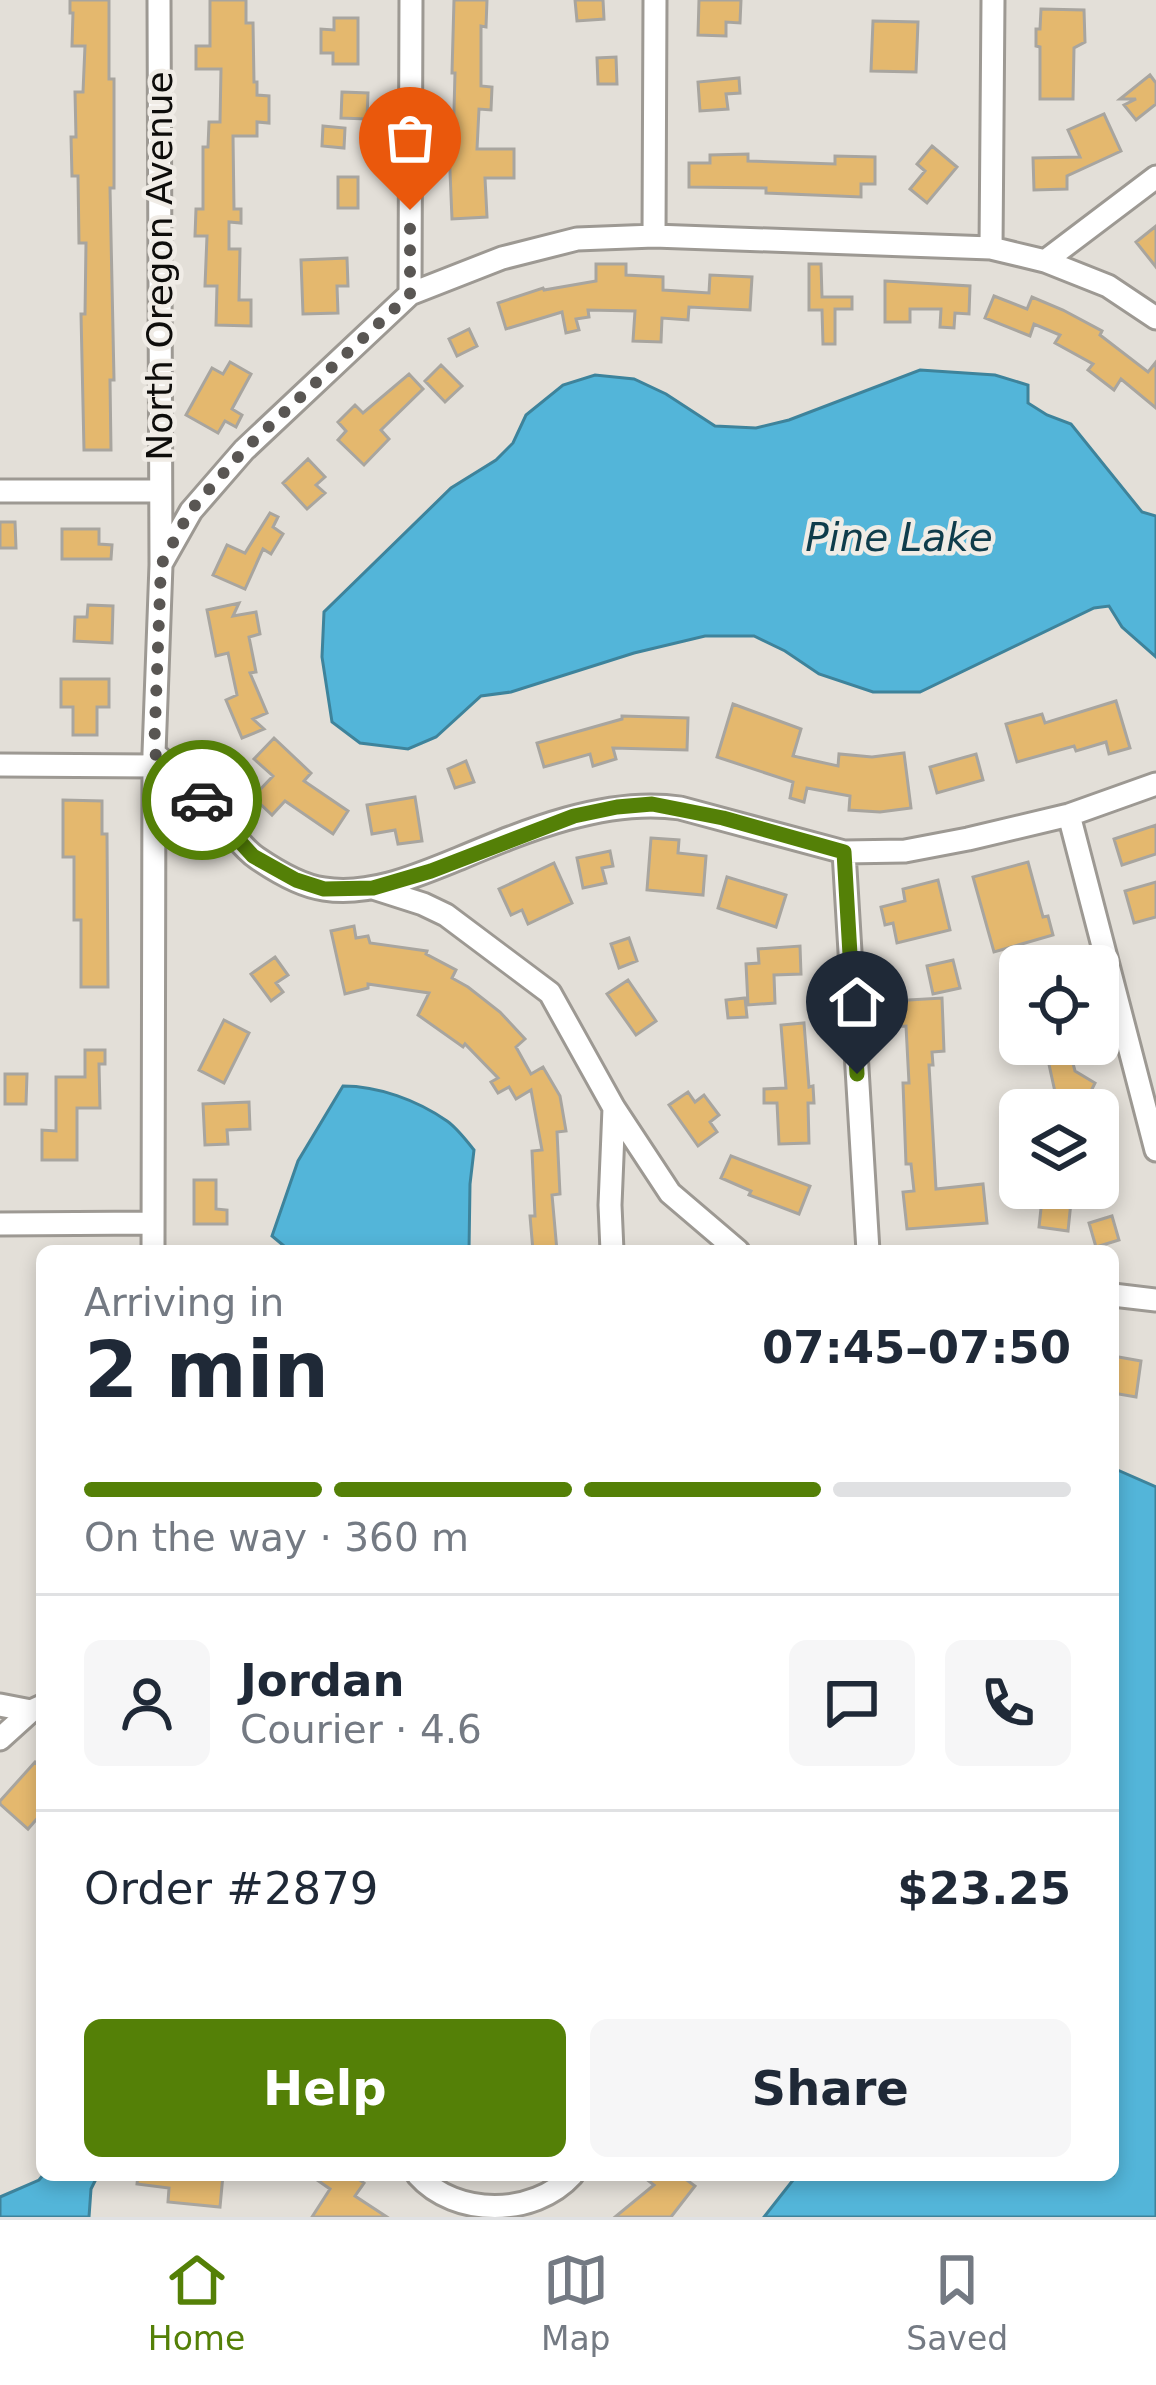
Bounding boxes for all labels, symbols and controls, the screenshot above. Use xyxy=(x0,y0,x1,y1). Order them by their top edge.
street label: North Oregon Avenue xyxy=(139,71,180,461)
pin xyxy=(359,87,461,210)
icon: bag xyxy=(377,105,443,171)
water label: Pine Lake xyxy=(805,515,993,560)
courier xyxy=(142,740,262,860)
icon: car xyxy=(169,767,235,833)
map controls xyxy=(999,945,1119,1209)
button: locate xyxy=(999,945,1119,1065)
pin xyxy=(806,951,908,1074)
icon: home xyxy=(824,969,890,1035)
button: layers xyxy=(999,1089,1119,1209)
text: Arriving in xyxy=(84,1280,284,1325)
text: 07:45–07:50 xyxy=(762,1321,1071,1374)
text: 2 min xyxy=(84,1325,329,1415)
text: On the way · 360 m xyxy=(84,1515,469,1560)
button: person xyxy=(84,1640,210,1766)
button: chat xyxy=(789,1640,915,1766)
button: phone xyxy=(945,1640,1071,1766)
text: Jordan xyxy=(240,1654,404,1707)
text: Courier · 4.6 xyxy=(240,1707,482,1752)
text: Order #2879 xyxy=(84,1862,378,1915)
text: $23.25 xyxy=(897,1862,1071,1915)
button: Help xyxy=(84,2019,566,2157)
button: Share xyxy=(590,2019,1071,2157)
tab: Home xyxy=(148,2247,245,2358)
tab: Map xyxy=(541,2247,611,2358)
tab: Saved xyxy=(906,2247,1008,2358)

